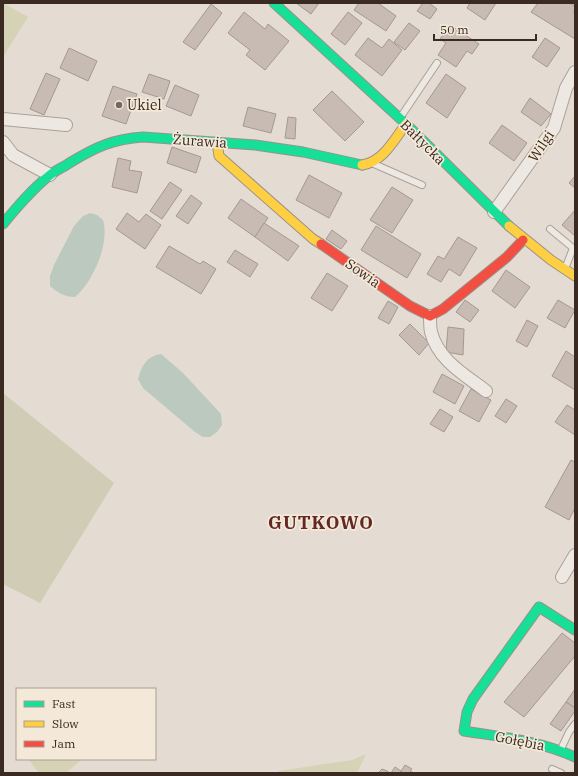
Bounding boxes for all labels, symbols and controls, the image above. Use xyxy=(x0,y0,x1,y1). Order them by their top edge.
scale bar xyxy=(434,16,536,42)
text: 50 m xyxy=(440,22,469,37)
place label: Ukiel xyxy=(127,96,162,114)
marker: Ukiel xyxy=(114,100,124,110)
street label: Bałtycka xyxy=(397,116,450,169)
street label: Wilgi xyxy=(524,127,558,165)
street label: Żurawia xyxy=(172,130,228,152)
street label: Sowia xyxy=(342,254,384,292)
district label: GUTKOWO xyxy=(268,511,374,534)
legend xyxy=(16,688,156,760)
text: Fast xyxy=(52,696,76,711)
text: Slow xyxy=(52,716,79,731)
street label: Gołębia xyxy=(494,727,547,755)
text: Jam xyxy=(52,736,76,751)

